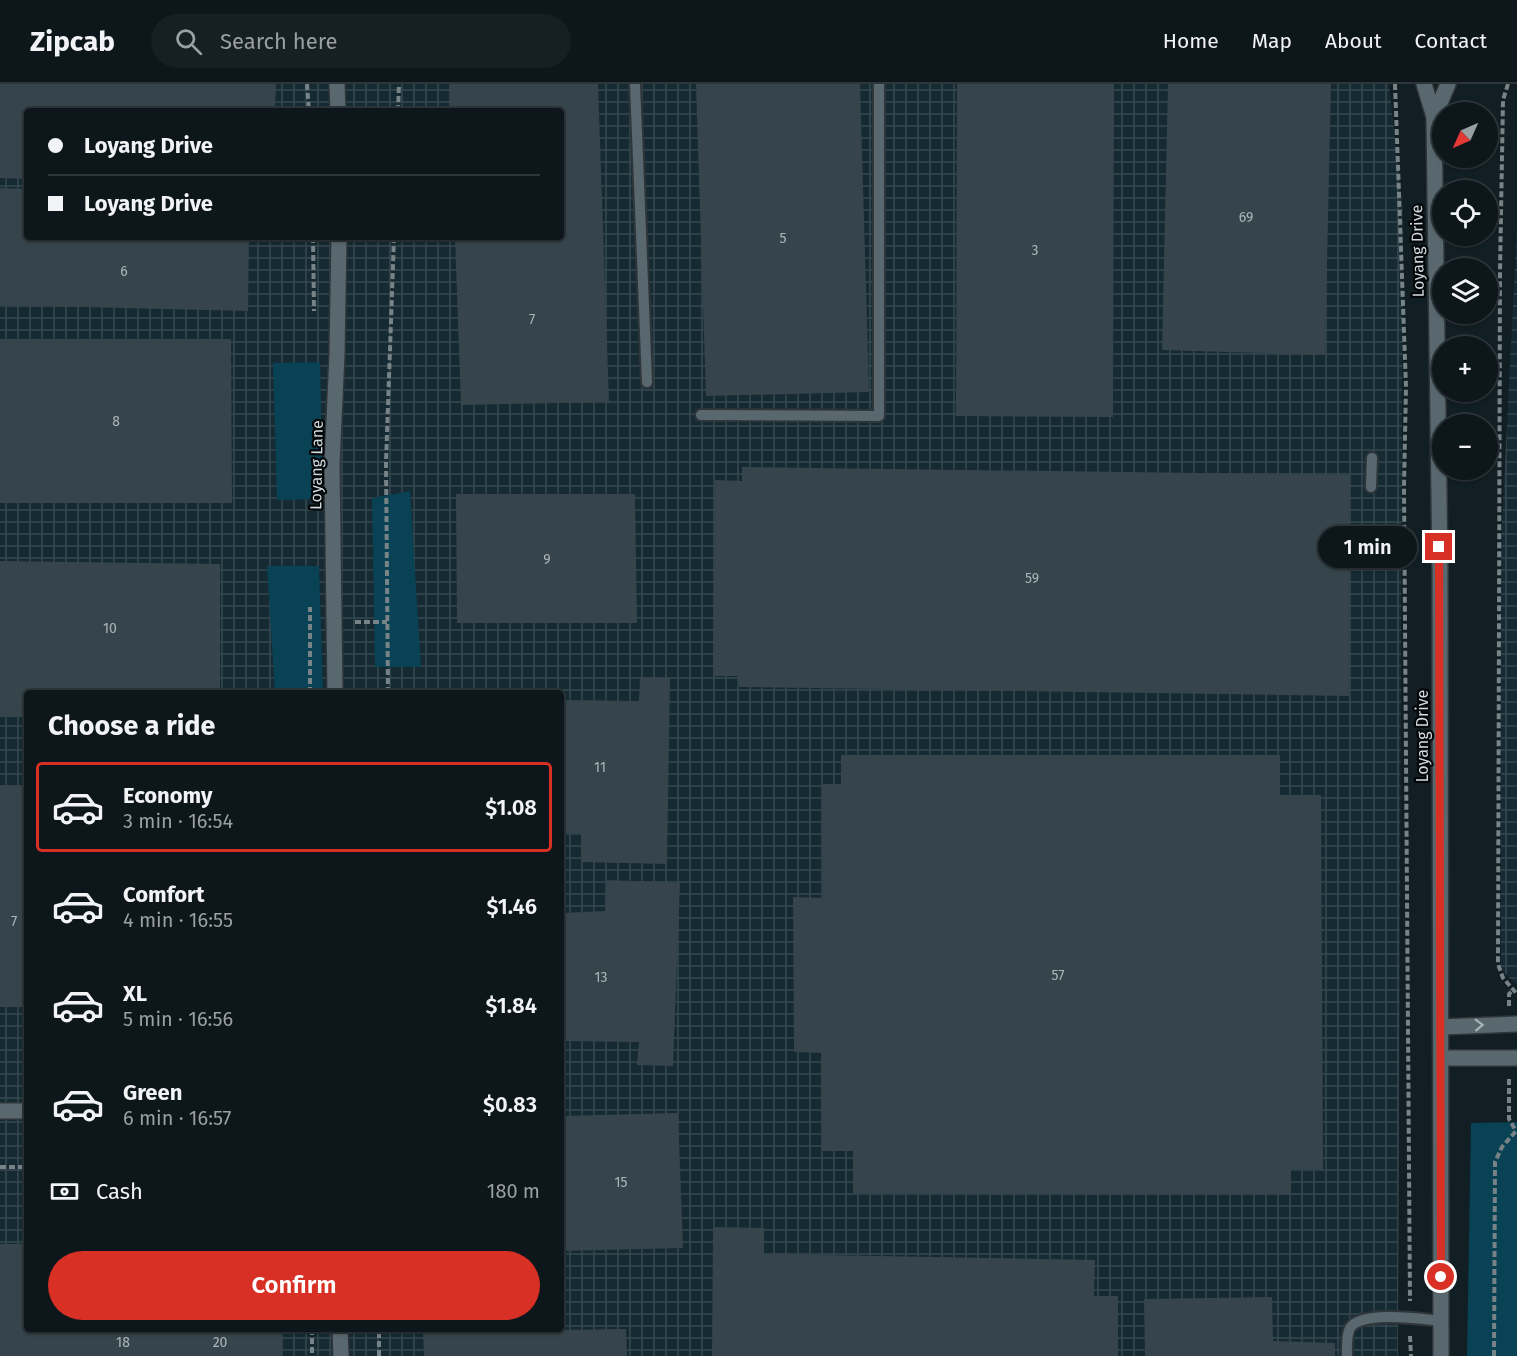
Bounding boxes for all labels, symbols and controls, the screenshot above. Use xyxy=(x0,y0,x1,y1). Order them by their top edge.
search box xyxy=(151,14,571,68)
text: Zipcab xyxy=(30,25,115,58)
icon: search xyxy=(172,25,205,58)
text: Search here xyxy=(220,28,338,55)
text: Home xyxy=(1163,28,1219,54)
text: Map xyxy=(1252,28,1292,54)
text: About xyxy=(1325,28,1382,54)
text: Contact xyxy=(1415,28,1487,54)
north arrow xyxy=(1432,102,1498,168)
map controls xyxy=(1432,102,1498,480)
text: Loyang Drive xyxy=(84,132,213,159)
button: locate xyxy=(1432,180,1498,246)
text: Loyang Drive xyxy=(84,190,213,217)
street label: Loyang Drive xyxy=(1407,205,1428,297)
house number: 69 xyxy=(1239,209,1253,226)
house number: 5 xyxy=(779,230,787,247)
house number: 3 xyxy=(1032,242,1039,259)
button: layers xyxy=(1432,258,1498,324)
house number: 6 xyxy=(120,263,128,280)
house number: 7 xyxy=(529,311,535,328)
button: + xyxy=(1432,336,1498,402)
house number: 8 xyxy=(112,413,120,430)
button: − xyxy=(1432,414,1498,480)
street label: Loyang Lane xyxy=(306,420,327,510)
callout: 1 min xyxy=(1319,526,1418,568)
route end xyxy=(1425,533,1452,560)
text: 1 min xyxy=(1343,535,1392,559)
house number: 9 xyxy=(543,551,551,568)
house number: 59 xyxy=(1025,570,1039,587)
house number: 10 xyxy=(103,620,117,637)
street label: Loyang Drive xyxy=(1413,690,1432,782)
text: Choose a ride xyxy=(48,710,215,742)
house number: 11 xyxy=(594,759,606,776)
icon: car xyxy=(51,780,105,834)
text: Economy xyxy=(123,782,212,809)
text: $1.08 xyxy=(485,794,537,821)
text: 3 min · 16:54 xyxy=(123,809,233,833)
icon: car xyxy=(51,879,105,933)
text: Comfort xyxy=(123,881,204,908)
text: $1.46 xyxy=(487,893,537,920)
text: 4 min · 16:55 xyxy=(123,908,233,932)
house number: 7 xyxy=(11,913,17,930)
house number: 57 xyxy=(1052,967,1064,984)
house number: 13 xyxy=(594,969,608,986)
icon: car xyxy=(51,978,105,1032)
text: XL xyxy=(123,980,147,1007)
text: $1.84 xyxy=(486,992,537,1019)
text: 5 min · 16:56 xyxy=(123,1007,233,1031)
one-way arrow xyxy=(1474,1019,1483,1032)
icon: car xyxy=(51,1077,105,1131)
text: Green xyxy=(123,1079,182,1106)
text: $0.83 xyxy=(483,1091,537,1118)
text: 6 min · 16:57 xyxy=(123,1106,231,1130)
house number: 15 xyxy=(614,1174,628,1191)
icon: cash xyxy=(48,1175,81,1208)
text: Cash xyxy=(96,1178,143,1205)
text: 180 m xyxy=(487,1179,540,1203)
button: Confirm xyxy=(48,1251,540,1320)
route start xyxy=(1427,1263,1454,1290)
house number: 18 xyxy=(116,1334,130,1351)
house number: 20 xyxy=(213,1334,228,1351)

